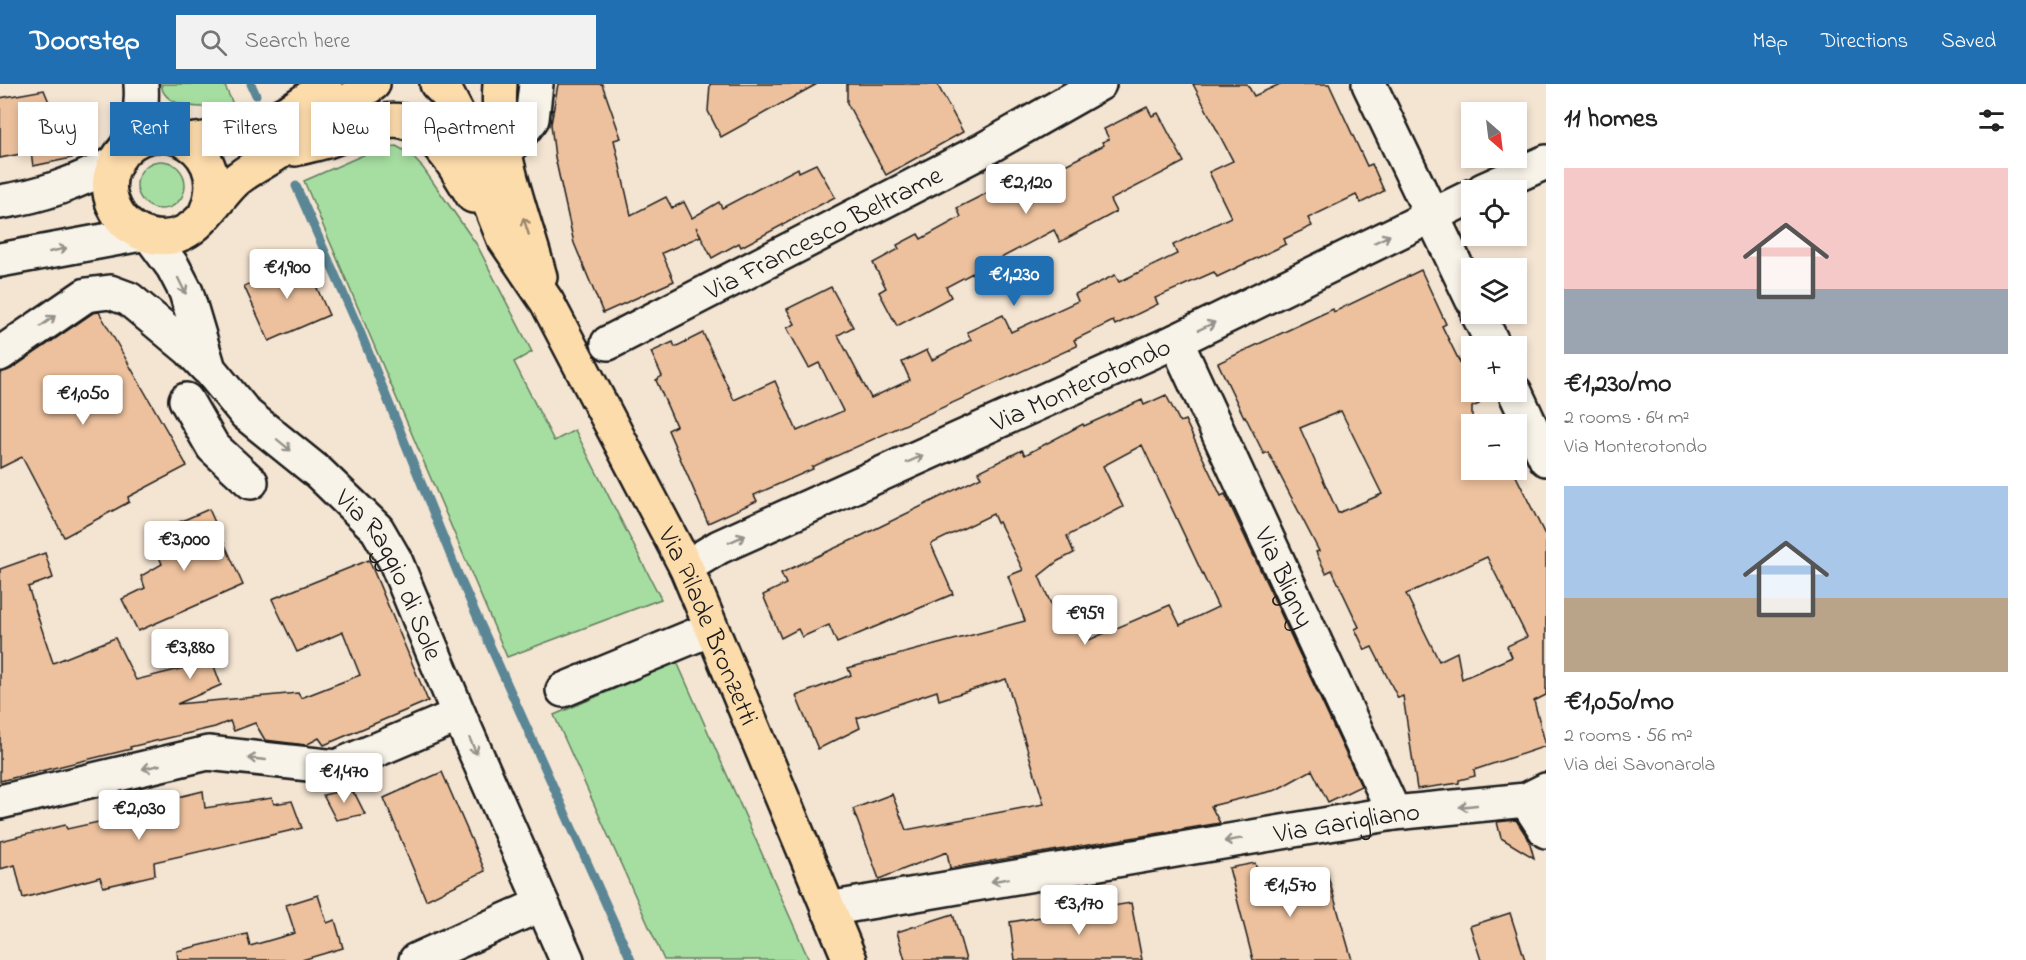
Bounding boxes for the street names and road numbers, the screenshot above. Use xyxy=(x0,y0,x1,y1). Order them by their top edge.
street label: Via Francesco Beltrame xyxy=(698,157,951,312)
street label: Via Monterotondo xyxy=(984,329,1178,444)
street label: Via Raggio di Sole xyxy=(324,480,452,668)
street label: Via Pilade Bronzetti xyxy=(646,520,767,732)
street label: Via Bligny xyxy=(1242,521,1323,635)
street label: Via Garigliano xyxy=(1270,794,1422,855)

